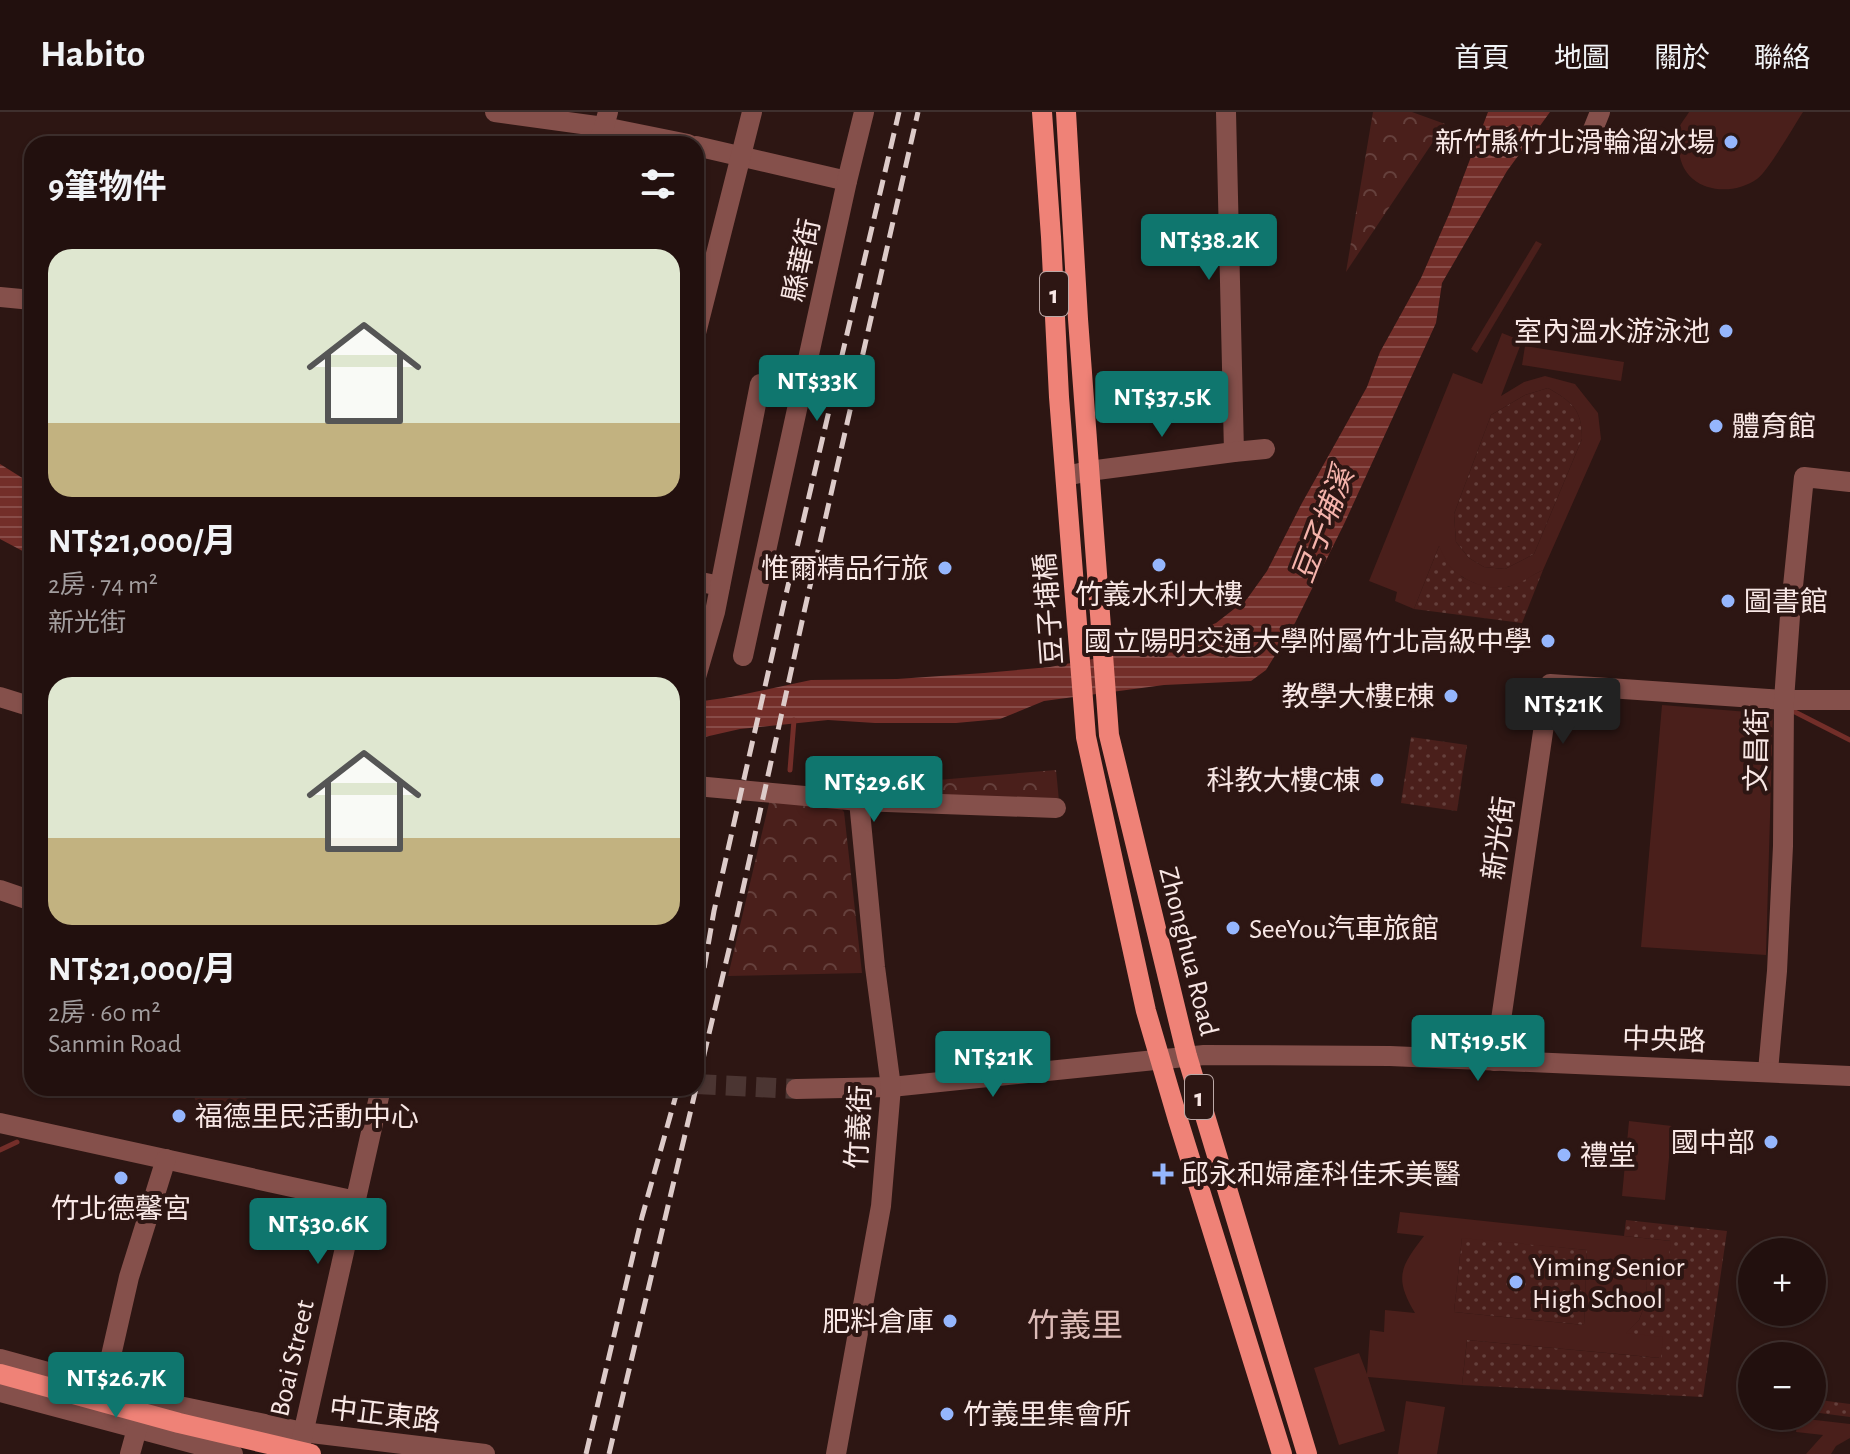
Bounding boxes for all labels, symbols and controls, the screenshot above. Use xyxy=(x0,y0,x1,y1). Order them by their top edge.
text: Habito xyxy=(40,36,145,74)
text: 首頁 xyxy=(1454,45,1510,73)
text: 地圖 xyxy=(1554,45,1610,73)
text: 關於 xyxy=(1654,45,1710,73)
text: 聯絡 xyxy=(1754,45,1810,73)
place label: 新竹縣竹北滑輪溜冰場 xyxy=(1435,128,1715,158)
marker: 新竹縣竹北滑輪溜冰場 xyxy=(1722,133,1740,151)
icon: filters xyxy=(636,162,680,206)
text: 9筆物件 xyxy=(48,171,166,205)
pin: NT$38.2K xyxy=(1126,214,1292,282)
street label: 縣華街 xyxy=(779,216,825,304)
text: NT$38.2K xyxy=(1159,227,1259,253)
road number: 1 xyxy=(1040,272,1068,316)
icon: home xyxy=(292,301,436,445)
place label: 室內溫水游泳池 xyxy=(1514,317,1710,347)
marker: 室內溫水游泳池 xyxy=(1717,322,1735,340)
pin: NT$33K xyxy=(752,355,882,423)
text: NT$33K xyxy=(777,368,857,394)
pin: NT$37.5K xyxy=(1079,371,1245,439)
text: NT$37.5K xyxy=(1113,384,1211,410)
place label: 體育館 xyxy=(1732,412,1816,442)
marker: 體育館 xyxy=(1707,417,1725,435)
water label: 豆子埔溪 xyxy=(1287,460,1361,587)
text: NT$21,000/月 xyxy=(48,525,237,559)
street label: 豆子埔橋 xyxy=(1030,552,1068,666)
place label: 惟爾精品行旅 xyxy=(761,554,929,584)
marker: 竹義水利大樓 xyxy=(1150,556,1168,574)
marker: 惟爾精品行旅 xyxy=(936,559,954,577)
text: 2房 · 74 m² xyxy=(48,572,158,598)
place label: 竹義水利大樓 xyxy=(1075,580,1243,610)
place label: 圖書館 xyxy=(1744,587,1828,617)
marker: 圖書館 xyxy=(1719,592,1737,610)
text: 新光街 xyxy=(48,610,126,636)
place label: 國立陽明交通大學附屬竹北高級中學 xyxy=(1084,627,1532,657)
marker: 國立陽明交通大學附屬竹北高級中學 xyxy=(1539,632,1557,650)
pin: NT$21K xyxy=(1498,678,1628,746)
place label: 教學大樓E棟 xyxy=(1282,682,1435,712)
marker: 教學大樓E棟 xyxy=(1442,687,1460,705)
text: NT$21K xyxy=(1523,691,1603,717)
street label: 文昌街 xyxy=(1741,708,1773,792)
icon: home xyxy=(292,729,436,873)
pin: NT$29.6K xyxy=(791,756,957,824)
place label: 科教大樓C棟 xyxy=(1206,766,1361,796)
text: NT$29.6K xyxy=(823,769,925,795)
marker: 科教大樓C棟 xyxy=(1368,771,1386,789)
street label: 新光街 xyxy=(1478,794,1520,882)
street label: Zhonghua Road xyxy=(1154,864,1223,1039)
place label: SeeYou汽車旅館 xyxy=(1249,914,1439,944)
marker: SeeYou汽車旅館 xyxy=(1224,919,1242,937)
text: NT$21,000/月 xyxy=(48,953,237,987)
text: 2房 · 60 m² xyxy=(48,1000,160,1026)
pin: NT$19.5K xyxy=(1395,1015,1561,1083)
street label: 中央路 xyxy=(1621,1024,1706,1056)
text: NT$19.5K xyxy=(1430,1028,1526,1054)
text: Sanmin Road xyxy=(48,1031,181,1057)
pin: NT$21K xyxy=(928,1031,1058,1099)
text: NT$21K xyxy=(953,1044,1033,1070)
road number: 1 xyxy=(1185,1075,1213,1119)
street label: 竹義街 xyxy=(842,1084,876,1170)
place label: 福德里民活動中心 xyxy=(195,1102,419,1132)
marker: 福德里民活動中心 xyxy=(170,1107,188,1125)
place label: 國中部 xyxy=(1671,1128,1755,1158)
marker: 國中部 xyxy=(1762,1133,1780,1151)
place label: 禮堂 xyxy=(1580,1141,1636,1171)
marker: 禮堂 xyxy=(1555,1146,1573,1164)
place label: 邱永和婦產科佳禾美醫 xyxy=(1181,1160,1461,1190)
marker: 邱永和婦產科佳禾美醫 xyxy=(1152,1163,1174,1185)
marker: 竹北德馨宮 xyxy=(112,1169,130,1187)
place label: 竹北德馨宮 xyxy=(51,1194,191,1224)
pin: NT$30.6K xyxy=(235,1198,401,1266)
text: NT$30.6K xyxy=(267,1211,369,1237)
map controls xyxy=(1738,1238,1826,1430)
button: + xyxy=(1738,1238,1826,1326)
place label: Yiming Senior High School xyxy=(1532,1254,1685,1314)
marker: Yiming Senior High School xyxy=(1507,1273,1525,1291)
street label: Boai Street xyxy=(266,1297,320,1419)
place label: 肥料倉庫 xyxy=(822,1307,934,1337)
district label: 竹義里 xyxy=(1027,1308,1123,1342)
marker: 肥料倉庫 xyxy=(941,1312,959,1330)
button: − xyxy=(1738,1342,1826,1430)
pin: NT$26.7K xyxy=(33,1352,199,1420)
text: NT$26.7K xyxy=(66,1365,166,1391)
street label: 中正東路 xyxy=(327,1393,442,1437)
place label: 竹義里集會所 xyxy=(963,1400,1131,1430)
marker: 竹義里集會所 xyxy=(938,1405,956,1423)

